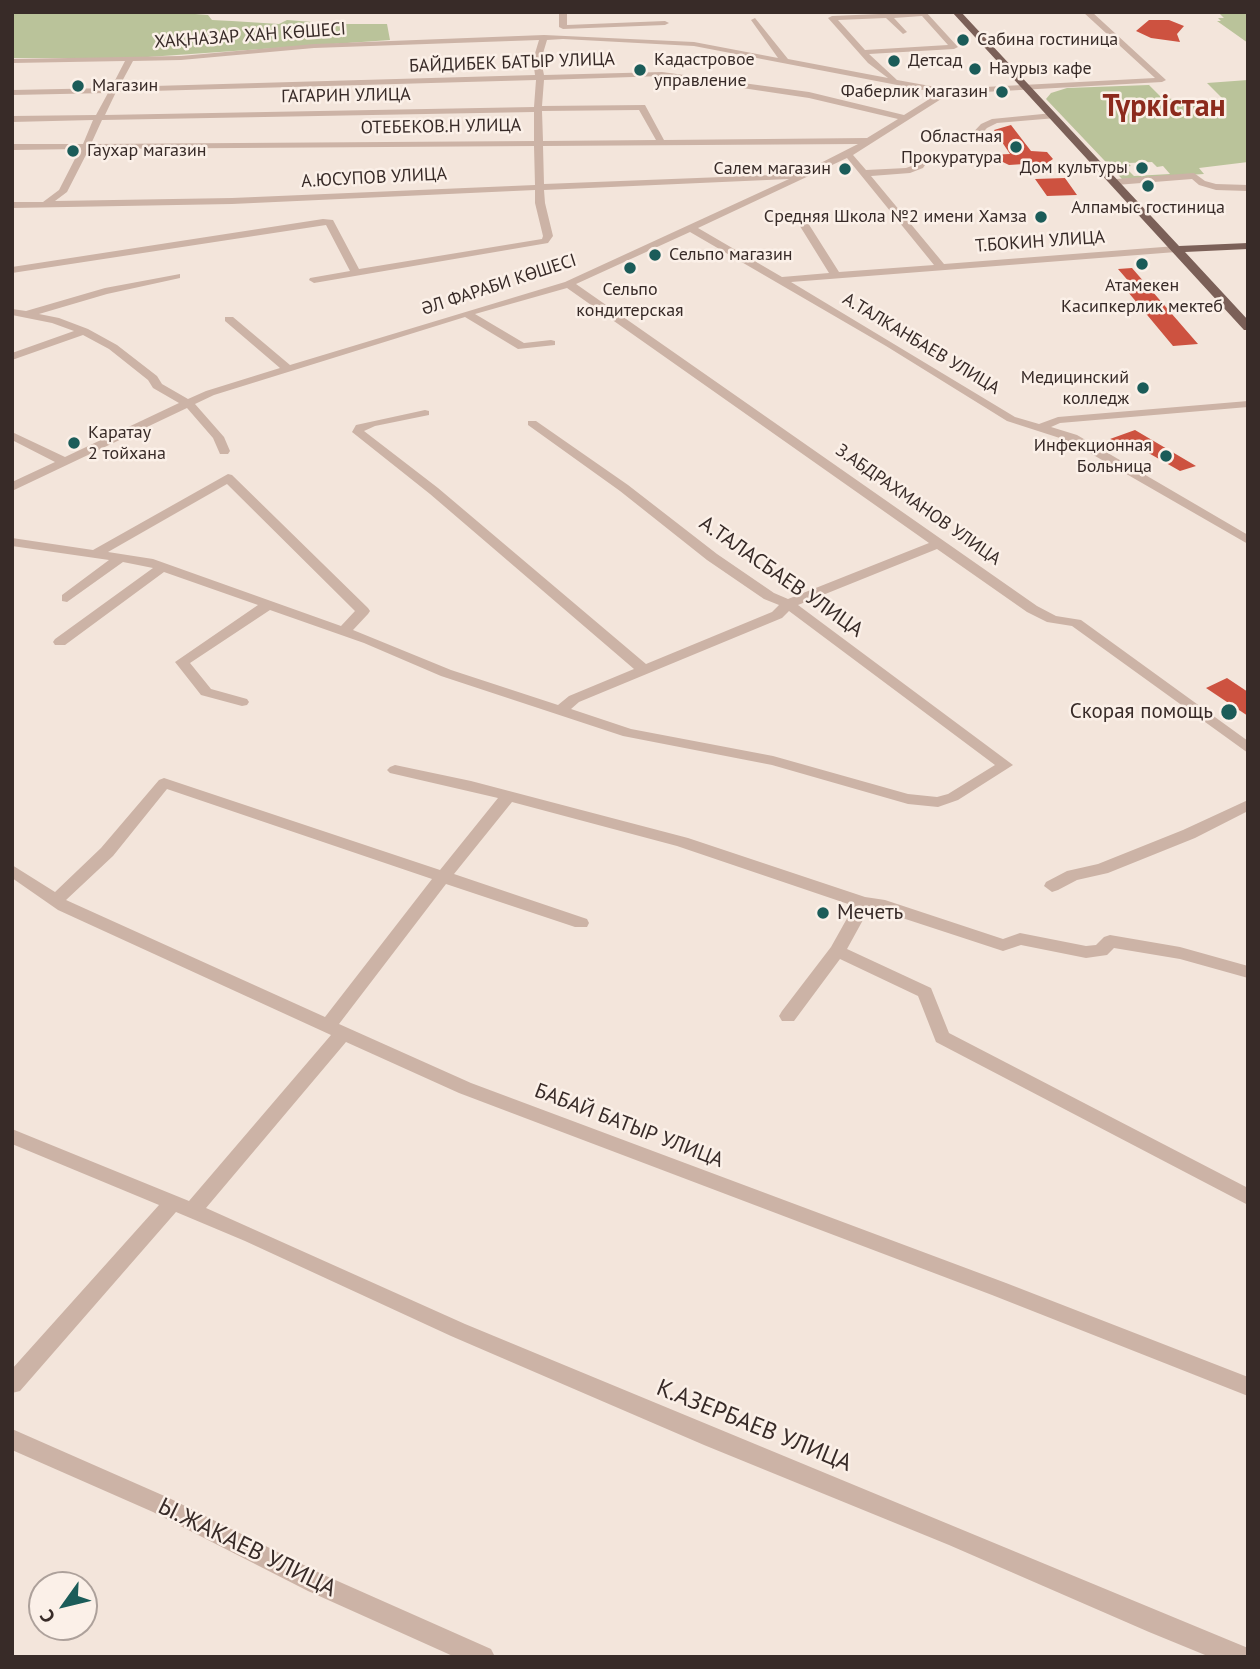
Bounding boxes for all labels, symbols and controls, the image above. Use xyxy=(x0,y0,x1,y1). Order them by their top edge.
street label: ХАҚНАЗАР ХАН КӨШЕСІ xyxy=(153,19,347,53)
place label: Сабина гостиница xyxy=(977,29,1118,51)
marker: Сабина гостиница xyxy=(955,32,971,48)
street label: БАЙДИБЕК БАТЫР УЛИЦА xyxy=(409,49,615,77)
place label: Кадастровое управление xyxy=(654,49,755,92)
place label: Детсад xyxy=(908,50,962,72)
marker: Детсад xyxy=(886,53,902,69)
place label: Наурыз кафе xyxy=(989,58,1092,80)
marker: Наурыз кафе xyxy=(967,61,983,77)
marker: Кадастровое управление xyxy=(632,62,648,78)
place label: Магазин xyxy=(92,75,158,97)
marker: Магазин xyxy=(70,78,86,94)
place label: Фаберлик магазин xyxy=(841,81,988,103)
street label: ГАГАРИН УЛИЦА xyxy=(281,84,411,108)
marker: Фаберлик магазин xyxy=(994,84,1010,100)
district label: Түркістан xyxy=(1102,89,1226,125)
street label: ОТЕБЕКОВ.Н УЛИЦА xyxy=(361,115,521,139)
place label: Областная Прокуратура xyxy=(901,126,1002,168)
marker: Областная Прокуратура xyxy=(1008,139,1024,155)
place label: Гаухар магазин xyxy=(87,140,207,162)
marker: Гаухар магазин xyxy=(65,143,81,159)
place label: Дом культуры xyxy=(1020,157,1128,179)
place label: Салем магазин xyxy=(714,158,831,180)
marker: Дом культуры xyxy=(1134,160,1150,176)
marker: Салем магазин xyxy=(837,161,853,177)
street label: А.ЮСУПОВ УЛИЦА xyxy=(301,163,447,193)
marker: Алпамыс гостиница xyxy=(1140,178,1156,194)
place label: Алпамыс гостиница xyxy=(1071,197,1225,219)
place label: Средняя Школа №2 имени Хамза xyxy=(764,206,1027,228)
marker: Средняя Школа №2 имени Хамза xyxy=(1033,209,1049,225)
street label: Т.БОКИН УЛИЦА xyxy=(974,227,1106,257)
place label: Сельпо магазин xyxy=(669,244,792,266)
marker: Сельпо магазин xyxy=(647,247,663,263)
street label: ӘЛ ФАРАБИ КӨШЕСІ xyxy=(419,250,579,320)
marker: Атамекен Касипкерлик мектеб xyxy=(1134,256,1150,272)
marker: Сельпо кондитерская xyxy=(622,260,638,276)
place label: Атамекен Касипкерлик мектеб xyxy=(1061,275,1223,318)
place label: Сельпо кондитерская xyxy=(576,279,684,322)
street label: А.ТАЛКАНБАЕВ УЛИЦА xyxy=(838,289,1004,399)
place label: Медицинский колледж xyxy=(1021,367,1129,410)
marker: Медицинский колледж xyxy=(1135,380,1151,396)
place label: Каратау 2 тойхана xyxy=(88,422,166,464)
marker: Каратау 2 тойхана xyxy=(66,435,82,451)
place label: Инфекционная Больница xyxy=(1034,435,1152,478)
street label: З.АБДРАХМАНОВ УЛИЦА xyxy=(831,440,1005,570)
marker: Инфекционная Больница xyxy=(1158,448,1174,464)
street label: А.ТАЛАСБАЕВ УЛИЦА xyxy=(694,511,868,643)
place label: Скорая помощь xyxy=(1070,699,1213,725)
marker: Скорая помощь xyxy=(1219,702,1239,722)
place label: Мечеть xyxy=(837,900,903,926)
marker: Мечеть xyxy=(815,905,831,921)
street label: БАБАЙ БАТЫР УЛИЦА xyxy=(531,1078,727,1174)
street label: К.АЗЕРБАЕВ УЛИЦА xyxy=(652,1374,856,1478)
street label: Ы.ЖАКАЕВ УЛИЦА xyxy=(153,1492,341,1604)
north arrow xyxy=(28,1571,98,1641)
text: С xyxy=(34,1606,60,1628)

